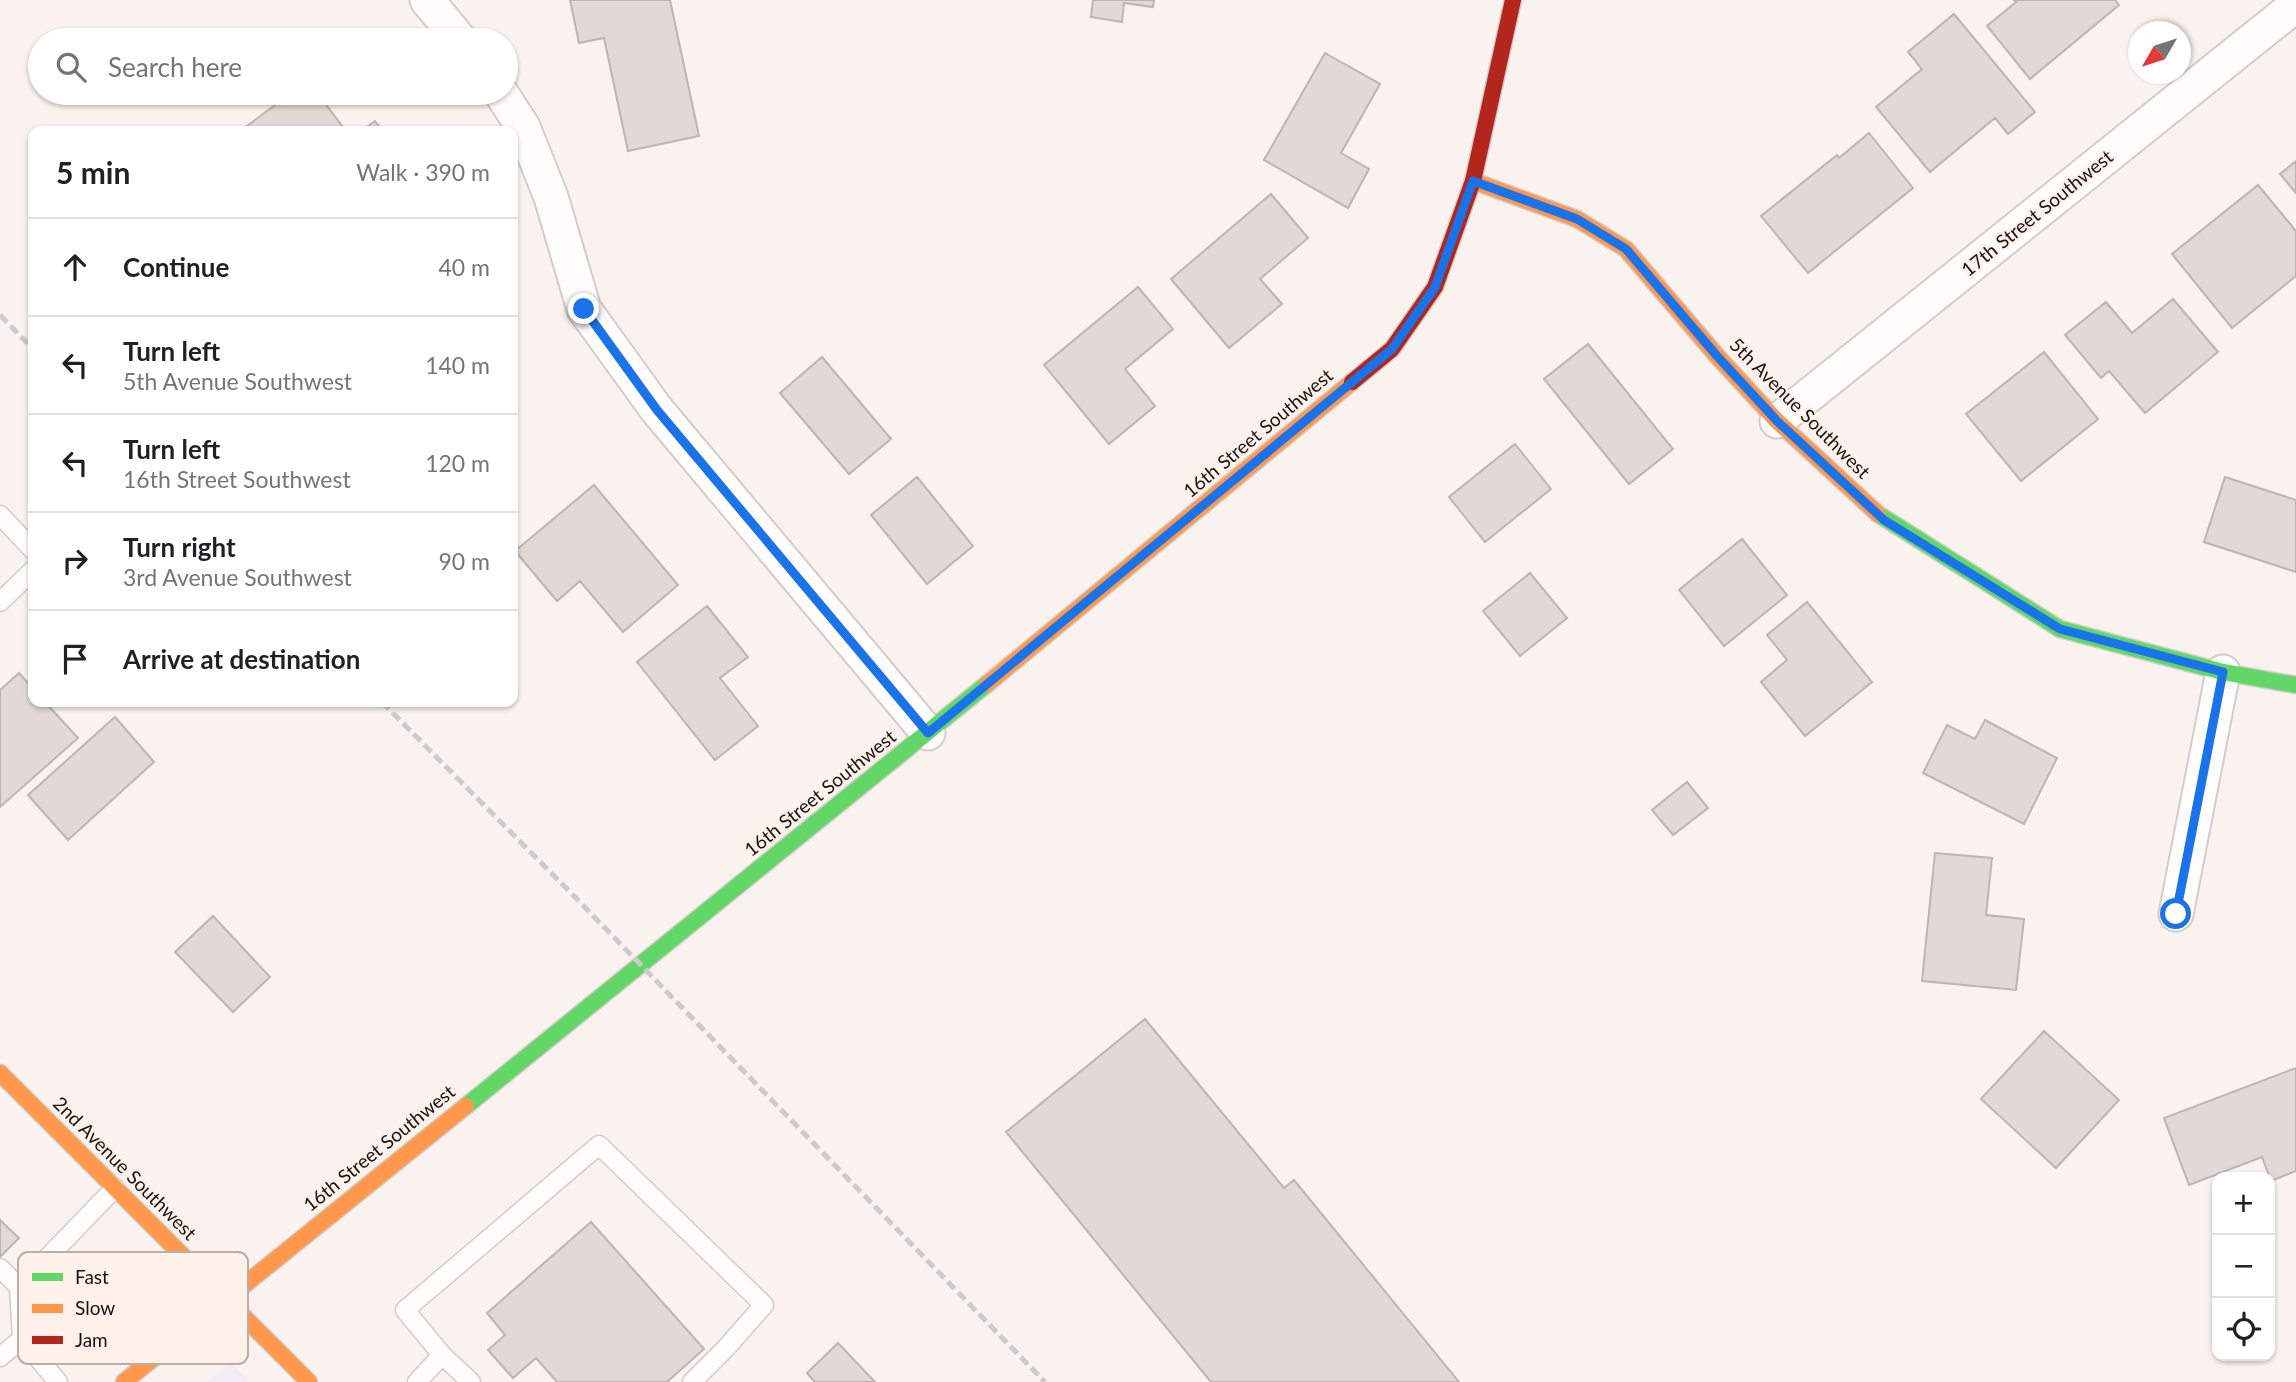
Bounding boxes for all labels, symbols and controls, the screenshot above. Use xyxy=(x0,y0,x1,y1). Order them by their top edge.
north arrow xyxy=(2128,21,2191,84)
search box xyxy=(28,28,518,105)
icon: search xyxy=(52,48,90,86)
text: Search here xyxy=(108,51,242,83)
street label: 17th Street Southwest xyxy=(1956,144,2117,281)
text: 5 min xyxy=(56,154,130,190)
text: Walk · 390 m xyxy=(356,158,490,186)
icon: ahead xyxy=(56,248,94,286)
text: Continue xyxy=(123,251,229,283)
text: 40 m xyxy=(439,253,490,281)
route end xyxy=(568,293,599,324)
street label: 5th Avenue Southwest xyxy=(1725,333,1876,483)
text: Turn left xyxy=(123,335,220,367)
icon: left xyxy=(56,346,94,384)
text: 140 m xyxy=(425,351,490,379)
street label: 16th Street Southwest xyxy=(1178,363,1337,502)
text: 5th Avenue Southwest xyxy=(123,367,352,395)
text: Turn left xyxy=(123,433,220,465)
icon: left xyxy=(56,444,94,482)
text: 120 m xyxy=(425,449,490,477)
text: 16th Street Southwest xyxy=(123,465,351,493)
text: Turn right xyxy=(123,531,236,563)
icon: right xyxy=(56,542,94,580)
text: 90 m xyxy=(439,547,490,575)
text: 3rd Avenue Southwest xyxy=(123,563,352,591)
icon: arrive xyxy=(56,640,94,678)
text: Arrive at destination xyxy=(123,643,360,675)
street label: 16th Street Southwest xyxy=(739,724,900,861)
route start xyxy=(2160,898,2191,929)
street label: 16th Street Southwest xyxy=(298,1079,459,1216)
street label: 2nd Avenue Southwest xyxy=(49,1091,202,1244)
map controls xyxy=(2212,1172,2275,1361)
button: + xyxy=(2212,1172,2275,1235)
button: − xyxy=(2212,1235,2275,1298)
legend xyxy=(18,1252,248,1364)
text: Fast xyxy=(75,1265,109,1288)
text: Slow xyxy=(75,1296,115,1319)
button: locate xyxy=(2212,1298,2275,1361)
text: Jam xyxy=(75,1328,108,1351)

